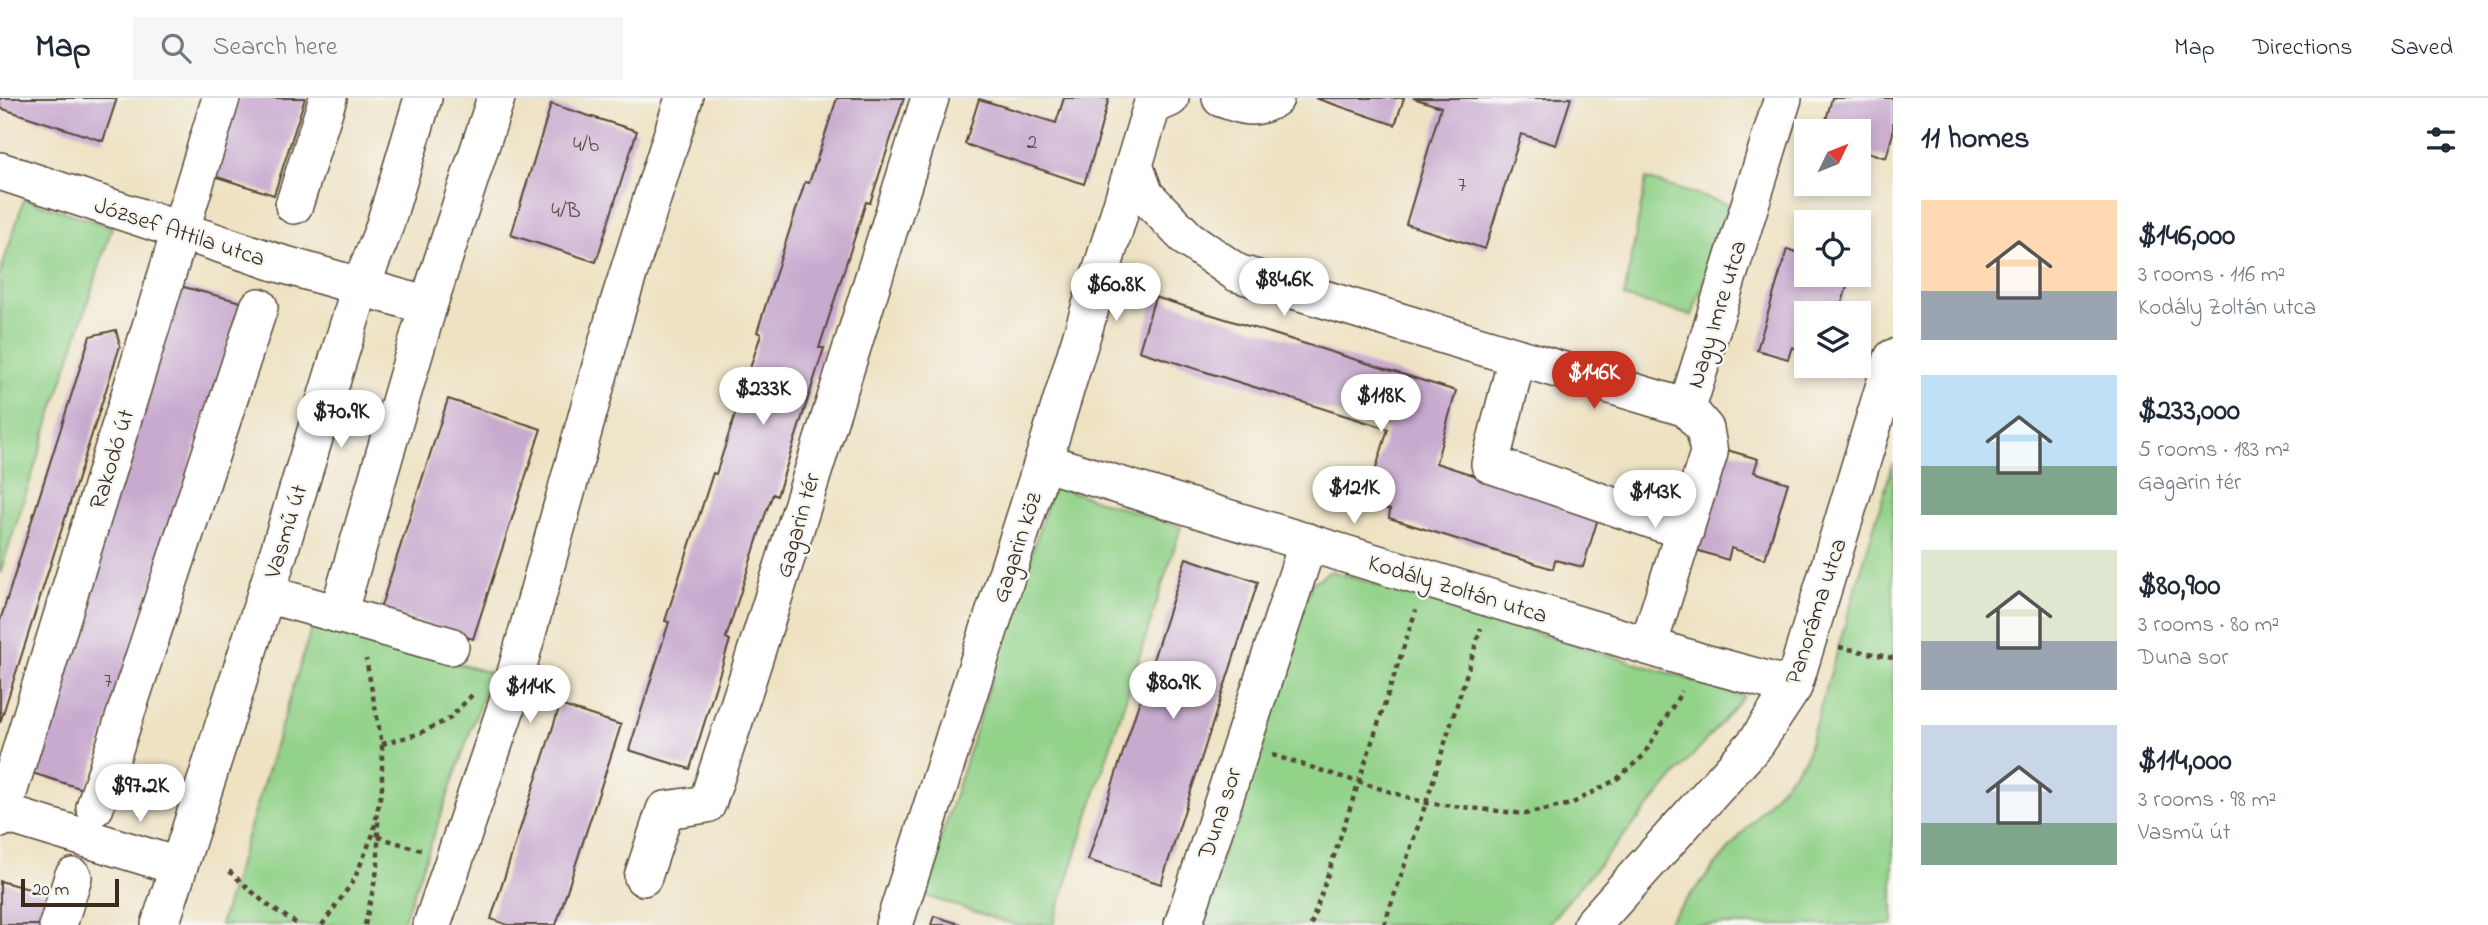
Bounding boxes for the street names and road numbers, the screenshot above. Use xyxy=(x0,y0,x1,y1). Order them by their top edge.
street label: József Attila utca xyxy=(89,189,269,278)
street label: Nagy Imre utca xyxy=(1679,236,1758,393)
street label: Rakodó út xyxy=(82,405,145,514)
street label: Gagarin tér xyxy=(768,469,831,582)
street label: Vasmű út xyxy=(256,480,318,584)
street label: Gagarin köz xyxy=(984,487,1053,608)
street label: Panoráma utca xyxy=(1777,534,1858,690)
street label: Kodály Zoltán utca xyxy=(1363,546,1551,635)
street label: Duna sor xyxy=(1190,763,1253,865)

